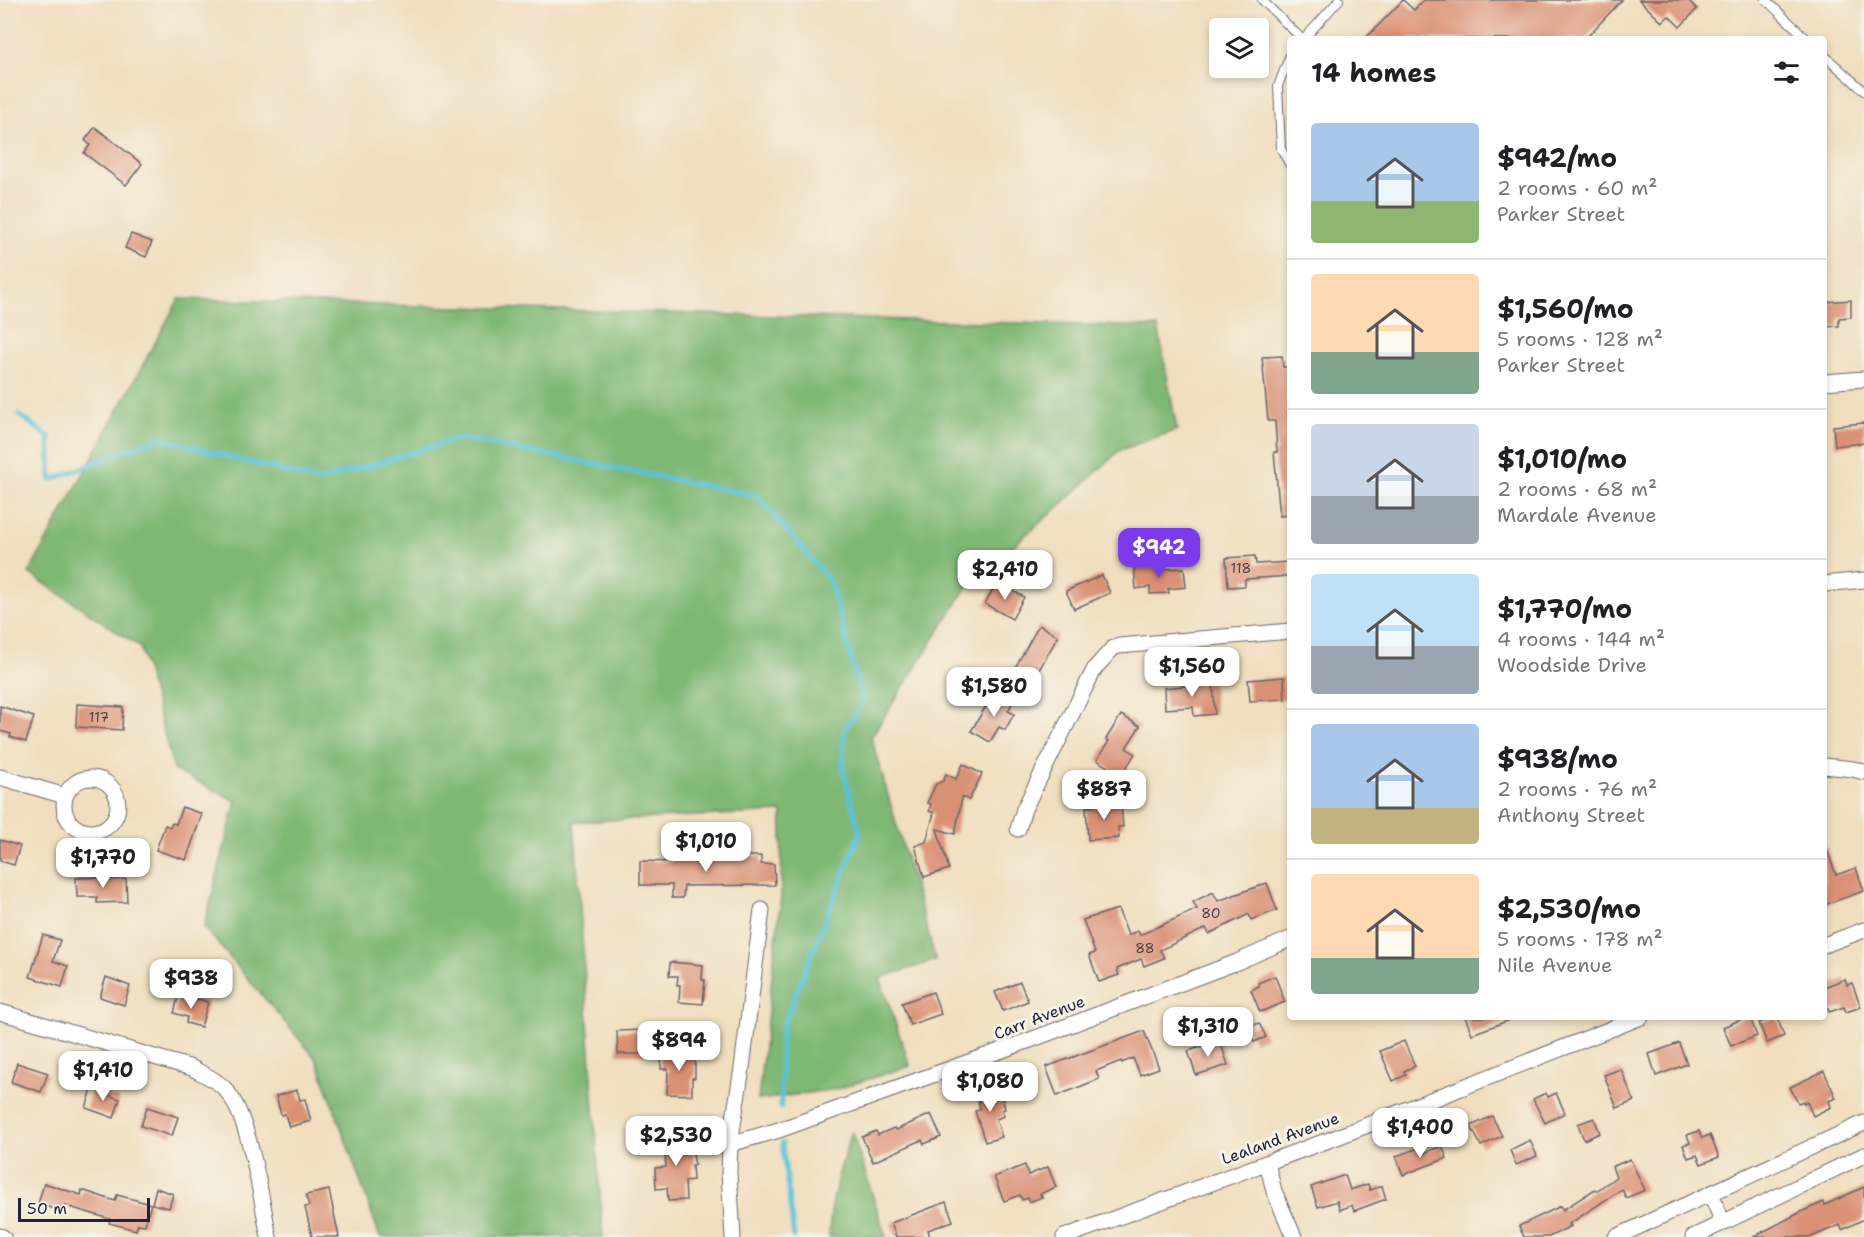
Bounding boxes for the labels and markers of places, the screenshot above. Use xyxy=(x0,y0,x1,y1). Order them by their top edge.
pin: $942 xyxy=(1123,528,1195,579)
pin: $2,410 xyxy=(956,550,1054,601)
pin: $1,560 xyxy=(1143,647,1241,698)
pin: $1,580 xyxy=(945,667,1043,718)
pin: $887 xyxy=(1068,770,1140,821)
pin: $1,010 xyxy=(657,822,755,873)
pin: $1,770 xyxy=(54,838,152,889)
pin: $938 xyxy=(155,959,227,1010)
pin: $1,310 xyxy=(1159,1007,1257,1058)
pin: $894 xyxy=(643,1021,715,1072)
pin: $1,410 xyxy=(54,1051,152,1102)
pin: $1,080 xyxy=(941,1062,1039,1113)
pin: $1,400 xyxy=(1371,1108,1469,1159)
pin: $2,530 xyxy=(627,1116,725,1167)

